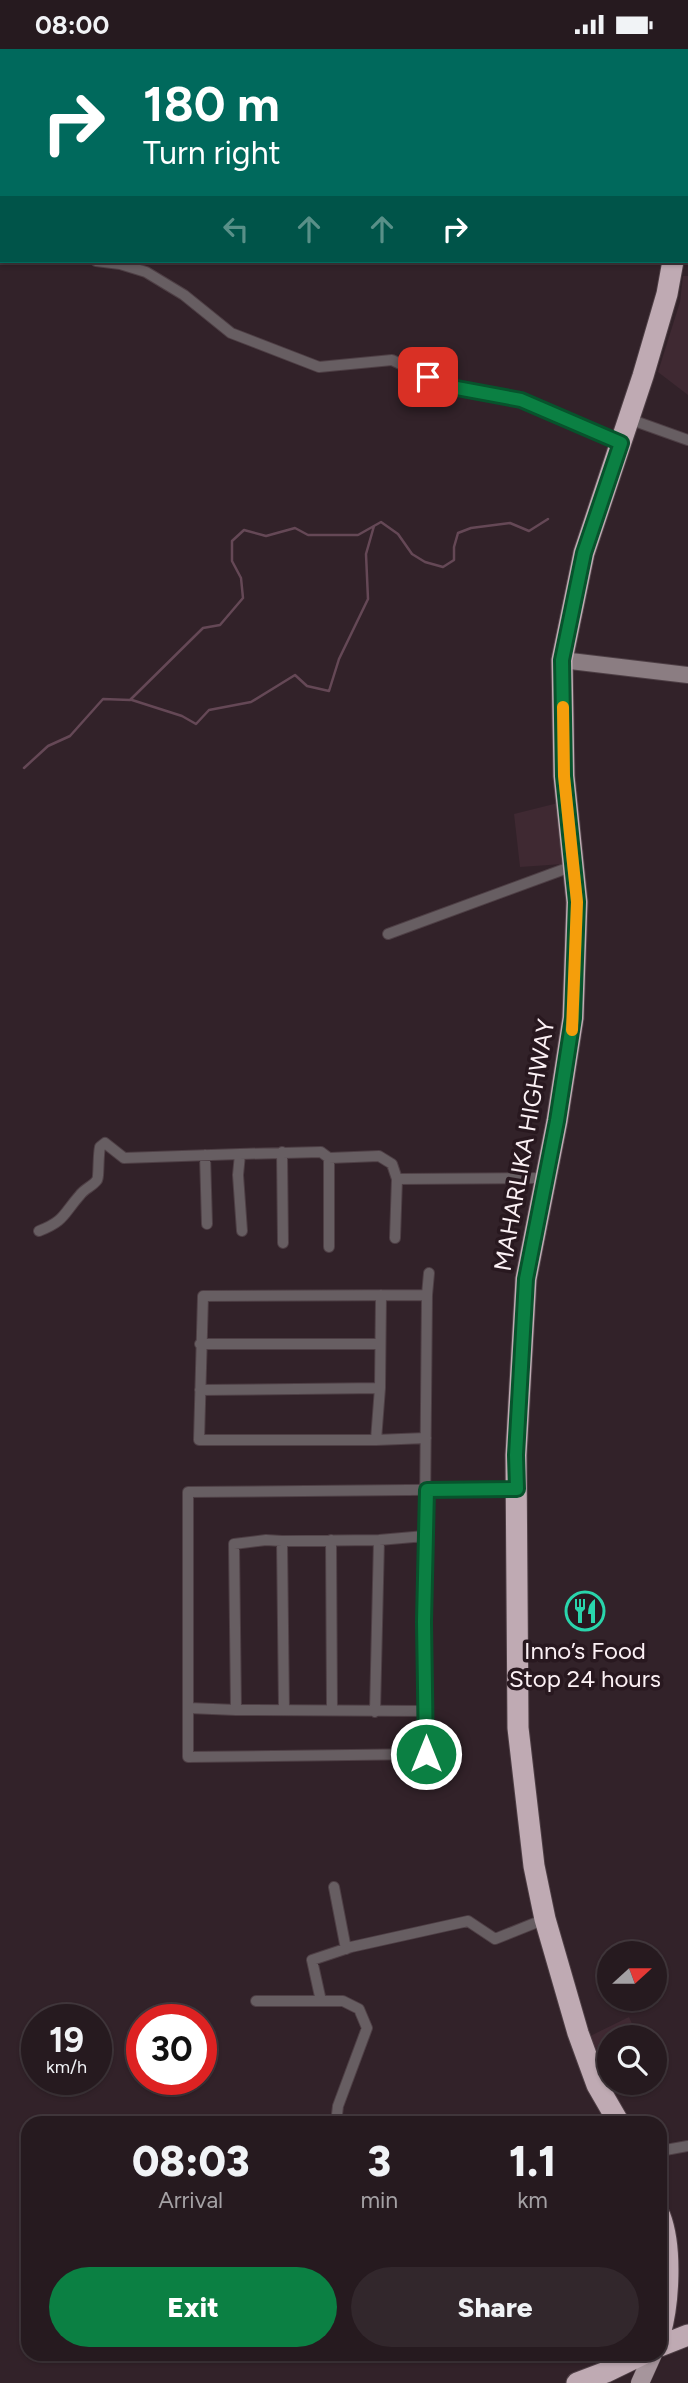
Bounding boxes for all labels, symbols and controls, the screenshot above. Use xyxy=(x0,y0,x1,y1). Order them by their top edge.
text: 08:00 xyxy=(35,9,109,41)
text: 180 m xyxy=(143,74,280,133)
icon: right xyxy=(28,77,119,168)
text: Turn right xyxy=(143,134,281,172)
icon: left xyxy=(217,210,255,248)
icon: ahead xyxy=(290,210,328,248)
icon: ahead xyxy=(363,210,401,248)
icon: right xyxy=(436,210,474,248)
pin xyxy=(398,347,458,407)
icon: arrive xyxy=(409,358,447,396)
street label: MAHARLIKA HIGHWAY xyxy=(488,1016,561,1273)
restaurant icon: Inno’s Food Stop 24 hours xyxy=(564,1590,606,1632)
place label: Inno’s Food Stop 24 hours xyxy=(509,1636,661,1693)
position arrow xyxy=(389,1717,463,1791)
north arrow xyxy=(597,1941,667,2011)
map controls xyxy=(597,1941,667,2095)
speed limit sign: 30 xyxy=(126,2004,217,2095)
text: 19 xyxy=(49,2019,84,2061)
button: search xyxy=(597,2025,667,2095)
text: km/h xyxy=(46,2056,87,2078)
text: 08:03 xyxy=(132,2136,250,2187)
text: 3 xyxy=(368,2136,391,2187)
text: 1.1 xyxy=(509,2136,556,2187)
text: Arrival xyxy=(158,2186,223,2214)
text: min xyxy=(360,2186,398,2214)
text: km xyxy=(517,2186,548,2214)
button: Exit xyxy=(49,2267,337,2347)
button: Share xyxy=(351,2267,639,2347)

